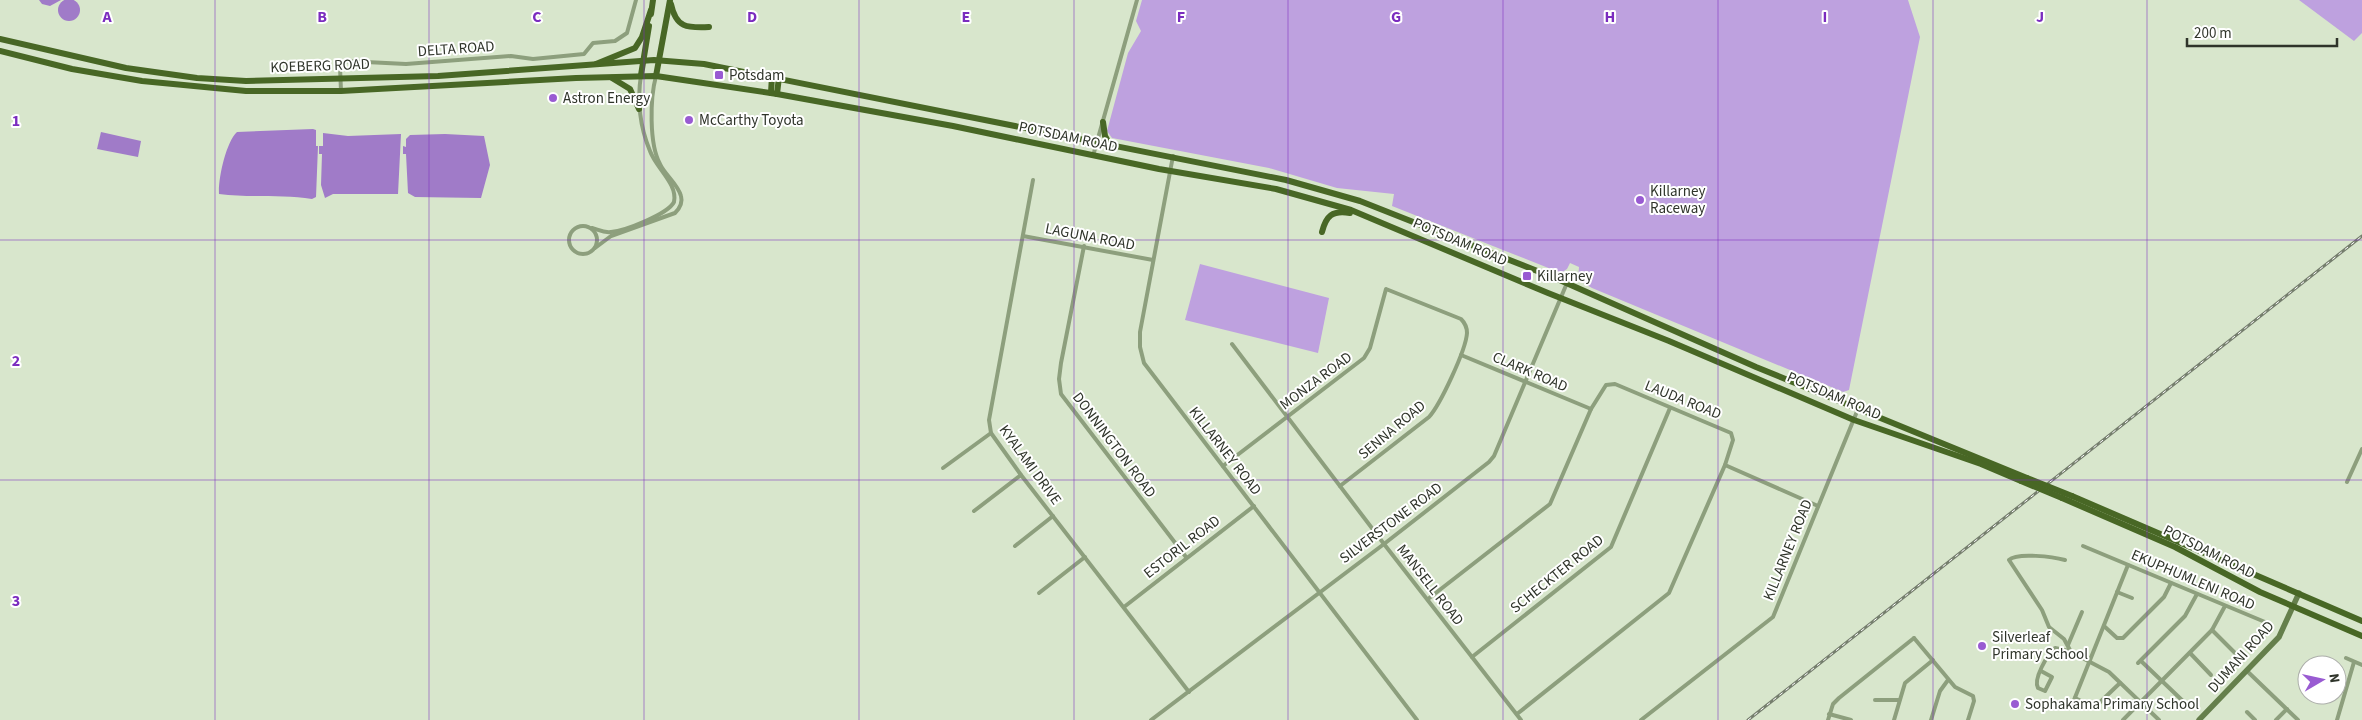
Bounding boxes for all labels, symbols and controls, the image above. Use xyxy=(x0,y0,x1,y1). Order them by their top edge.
text: A xyxy=(101,6,112,28)
text: B xyxy=(317,6,327,28)
text: C xyxy=(532,6,542,28)
text: D xyxy=(747,6,757,28)
text: E xyxy=(962,6,970,28)
text: F xyxy=(1177,6,1185,28)
text: G xyxy=(1391,6,1401,28)
text: H xyxy=(1605,6,1615,28)
text: I xyxy=(1823,6,1827,28)
text: J xyxy=(2036,6,2044,28)
scale bar xyxy=(2187,15,2337,47)
text: 200 m xyxy=(2194,23,2232,44)
street label: DELTA ROAD xyxy=(417,36,495,62)
street label: KOEBERG ROAD xyxy=(270,54,370,78)
place label: Potsdam xyxy=(729,65,785,86)
marker: Potsdam xyxy=(713,69,725,81)
place label: Astron Energy xyxy=(563,88,650,109)
marker: Astron Energy xyxy=(547,92,559,104)
text: 1 xyxy=(12,110,20,132)
place label: McCarthy Toyota xyxy=(699,110,804,131)
marker: McCarthy Toyota xyxy=(683,114,695,126)
street label: POTSDAM ROAD xyxy=(1017,116,1119,158)
place label: Killarney Raceway xyxy=(1650,181,1706,219)
marker: Killarney Raceway xyxy=(1634,194,1646,206)
street label: POTSDAM ROAD xyxy=(1410,213,1510,271)
street label: LAGUNA ROAD xyxy=(1043,218,1137,256)
place label: Killarney xyxy=(1537,266,1593,287)
marker: Killarney xyxy=(1521,270,1533,282)
street label: MONZA ROAD xyxy=(1276,347,1356,415)
street label: CLARK ROAD xyxy=(1489,347,1571,397)
text: 2 xyxy=(12,350,20,372)
street label: POTSDAM ROAD xyxy=(1784,367,1884,425)
street label: LAUDA ROAD xyxy=(1642,375,1724,425)
street label: DONNINGTON ROAD xyxy=(1067,388,1161,502)
street label: SENNA ROAD xyxy=(1354,396,1430,464)
street label: KILLARNEY ROAD xyxy=(1184,402,1266,500)
street label: KYALAMI DRIVE xyxy=(994,421,1066,509)
street label: SILVERSTONE ROAD xyxy=(1335,477,1447,569)
street label: KILLARNEY ROAD xyxy=(1758,496,1818,604)
street label: ESTORIL ROAD xyxy=(1139,510,1225,584)
street label: POTSDAM ROAD xyxy=(2160,520,2258,584)
street label: SCHECKTER ROAD xyxy=(1506,530,1608,618)
street label: MANSELL ROAD xyxy=(1392,540,1468,630)
street label: EKUPHUMLENI ROAD xyxy=(2128,544,2258,616)
text: 3 xyxy=(12,590,20,612)
street label: DUMANI ROAD xyxy=(2203,616,2279,698)
place label: Silverleaf Primary School xyxy=(1992,627,2088,665)
marker: Silverleaf Primary School xyxy=(1976,640,1988,652)
north arrow xyxy=(2297,655,2347,705)
text: N xyxy=(2323,672,2344,684)
place label: Sophakama Primary School xyxy=(2025,694,2199,715)
marker: Sophakama Primary School xyxy=(2009,698,2021,710)

